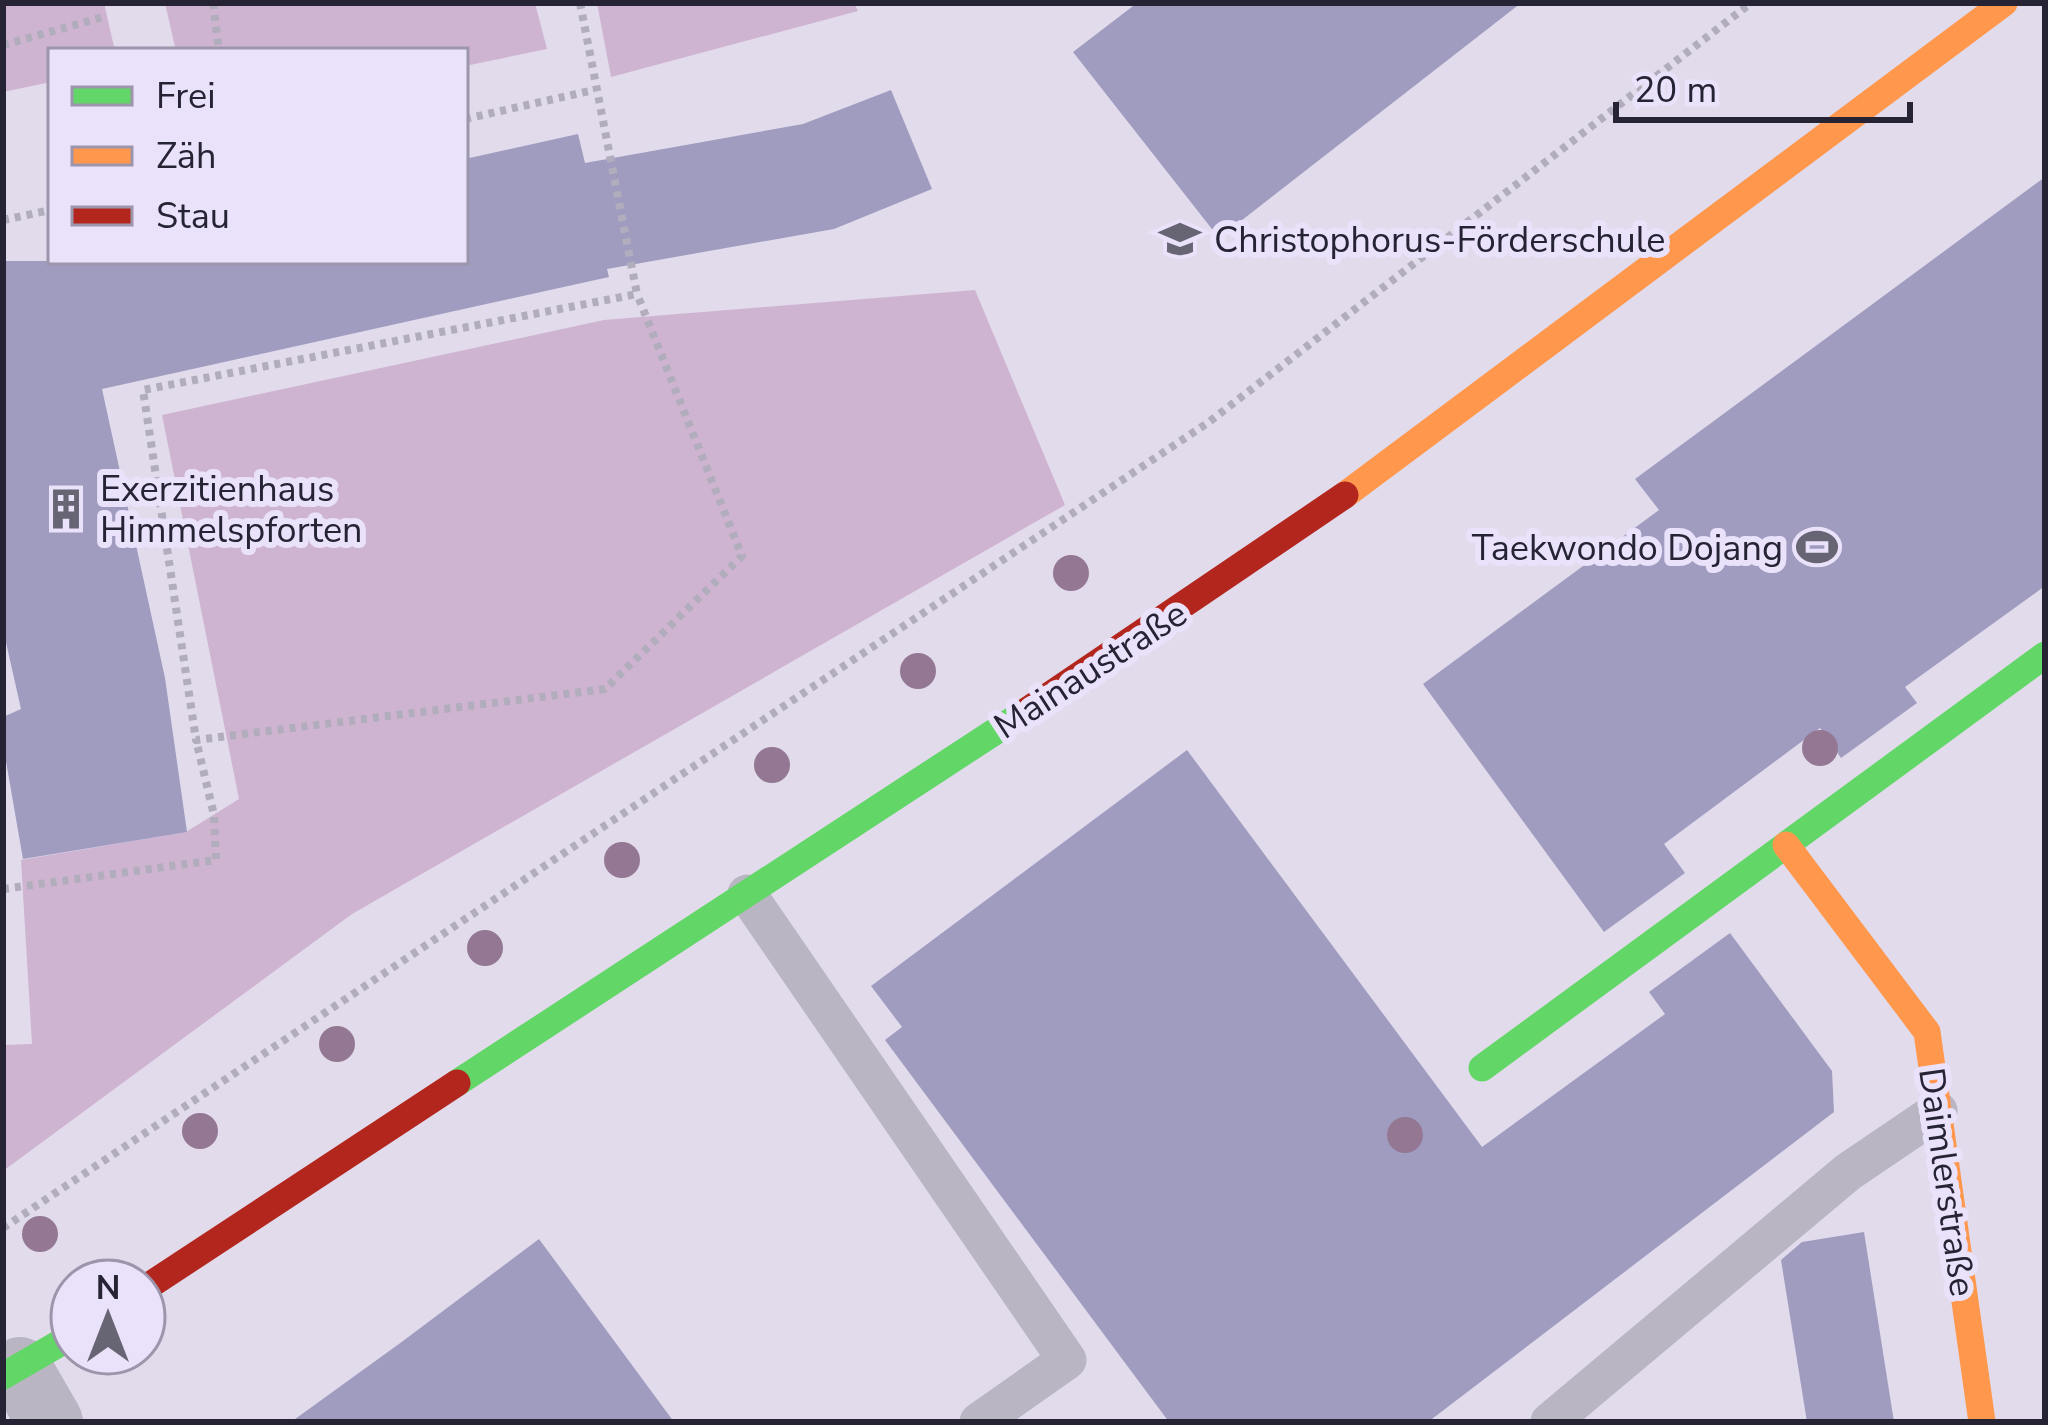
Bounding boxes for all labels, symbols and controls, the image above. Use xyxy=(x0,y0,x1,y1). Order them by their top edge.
legend xyxy=(48,48,468,264)
scale bar xyxy=(1616,48,1910,122)
text: 20 m xyxy=(1634,66,1717,115)
text: Frei xyxy=(156,72,216,121)
text: Zäh xyxy=(156,132,216,181)
text: Stau xyxy=(156,192,230,241)
school or university icon: Christophorus-Förderschule xyxy=(1157,216,1203,262)
place label: Christophorus-Förderschule xyxy=(1214,216,1665,265)
place label: Exerzitienhaus Himmelspforten xyxy=(100,465,363,555)
building icon: Exerzitienhaus Himmelspforten xyxy=(43,486,89,532)
place label: Taekwondo Dojang xyxy=(1472,524,1783,573)
sports icon: Taekwondo Dojang xyxy=(1794,524,1840,570)
street label: Mainaustraße xyxy=(985,590,1197,751)
street label: Daimlerstraße xyxy=(1906,1065,1987,1300)
north arrow xyxy=(48,1257,168,1377)
text: N xyxy=(96,1266,120,1311)

